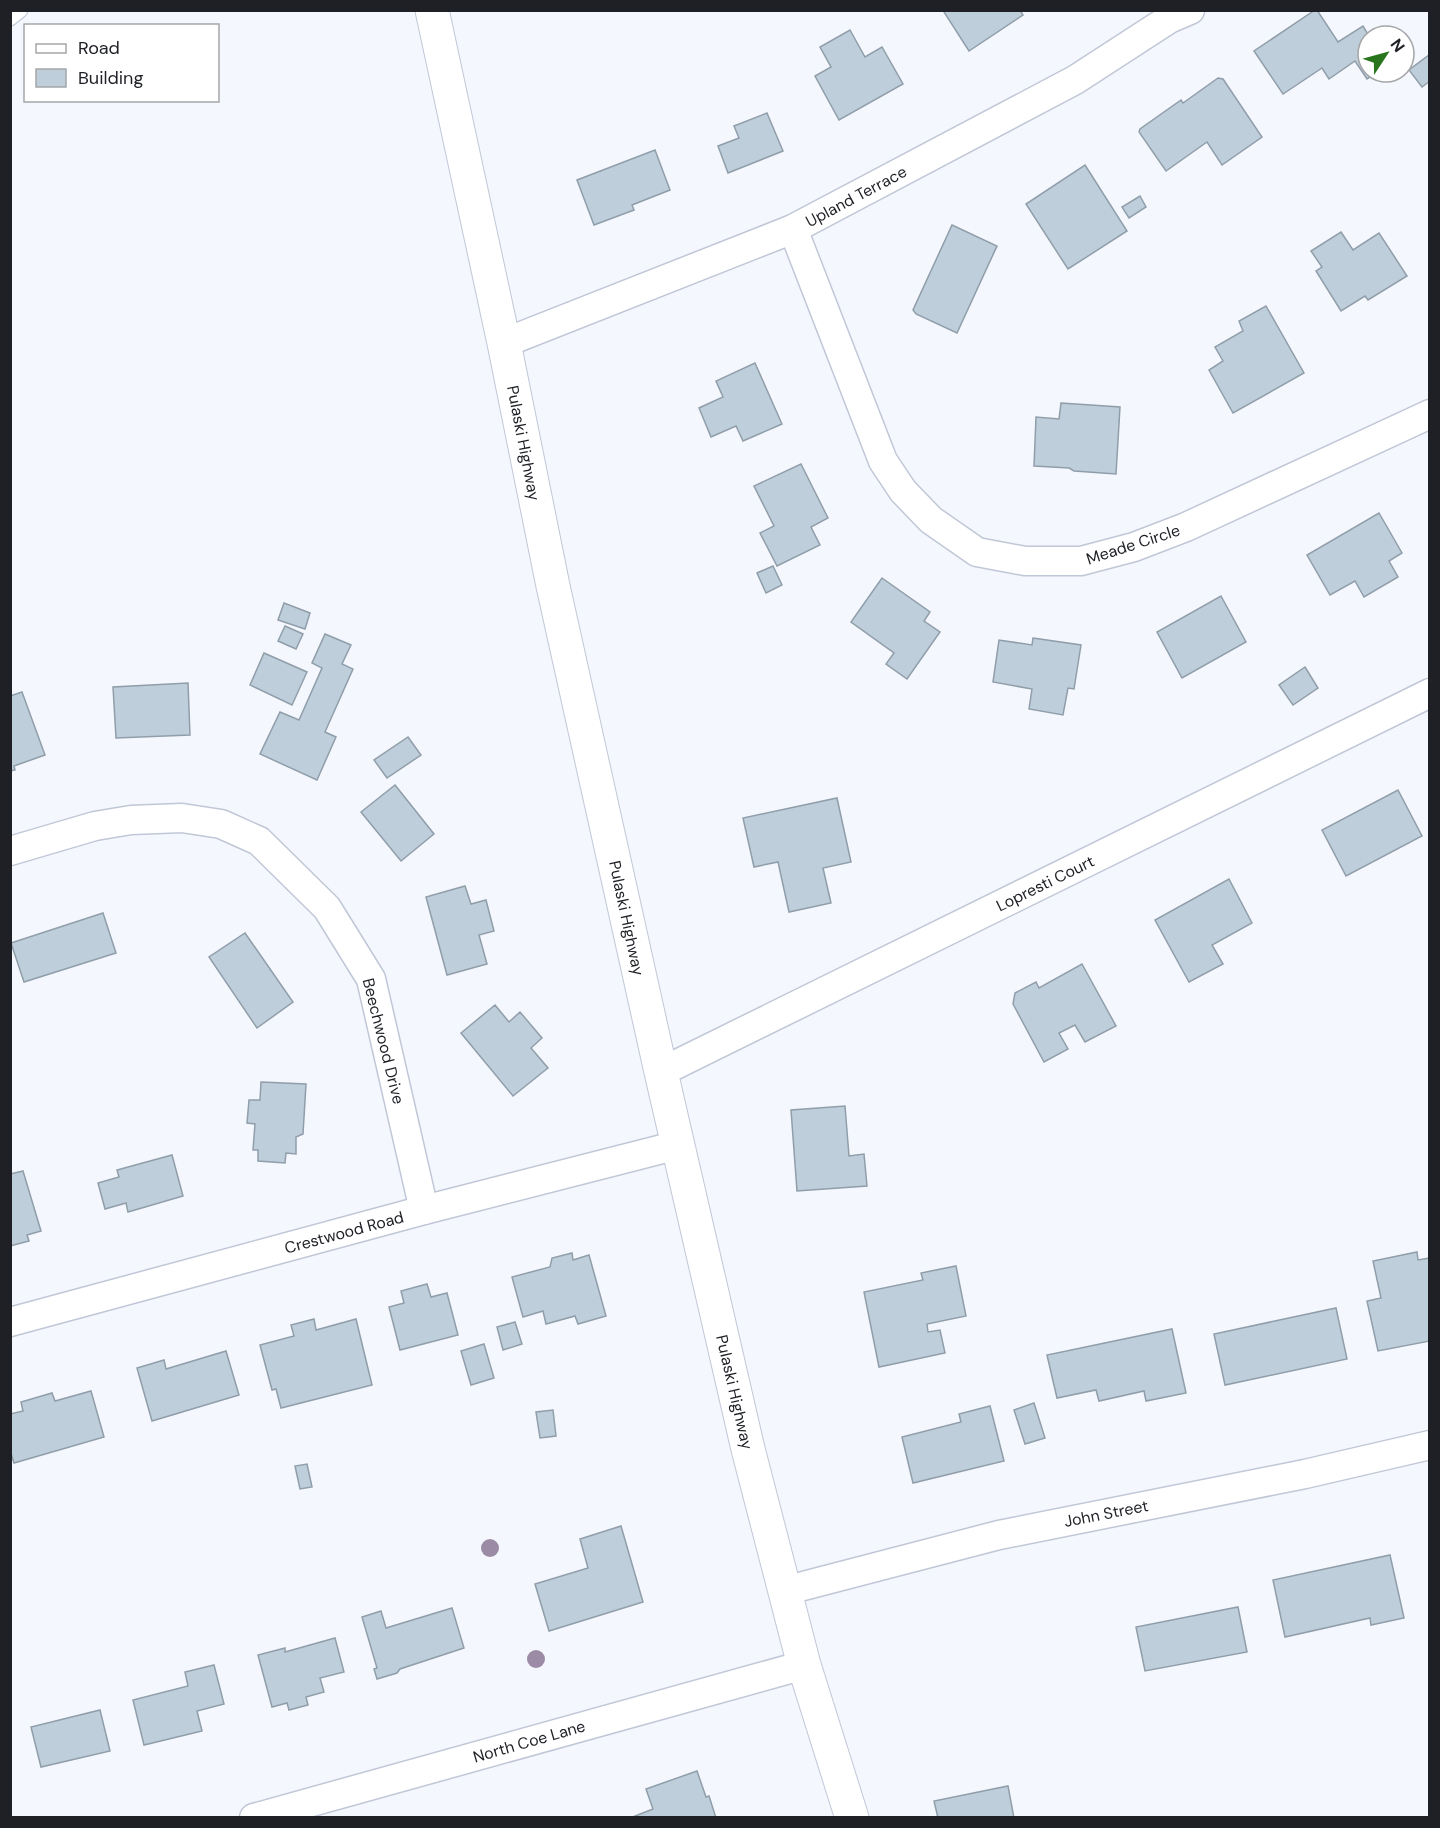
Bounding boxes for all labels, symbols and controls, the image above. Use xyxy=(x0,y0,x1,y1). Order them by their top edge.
legend xyxy=(24,24,219,102)
north arrow xyxy=(1356,24,1416,84)
text: N xyxy=(1386,35,1410,56)
text: Road xyxy=(78,36,120,60)
text: Building xyxy=(78,66,143,90)
street label: Upland Terrace xyxy=(802,161,910,232)
street label: Pulaski Highway xyxy=(502,384,545,503)
street label: Meade Circle xyxy=(1084,519,1183,570)
street label: Lopresti Court xyxy=(993,851,1098,916)
street label: Pulaski Highway xyxy=(604,859,649,978)
street label: Beechwood Drive xyxy=(358,976,409,1106)
street label: Crestwood Road xyxy=(282,1206,406,1258)
street label: Pulaski Highway xyxy=(711,1333,758,1452)
street label: John Street xyxy=(1062,1495,1150,1532)
street label: North Coe Lane xyxy=(471,1715,588,1768)

